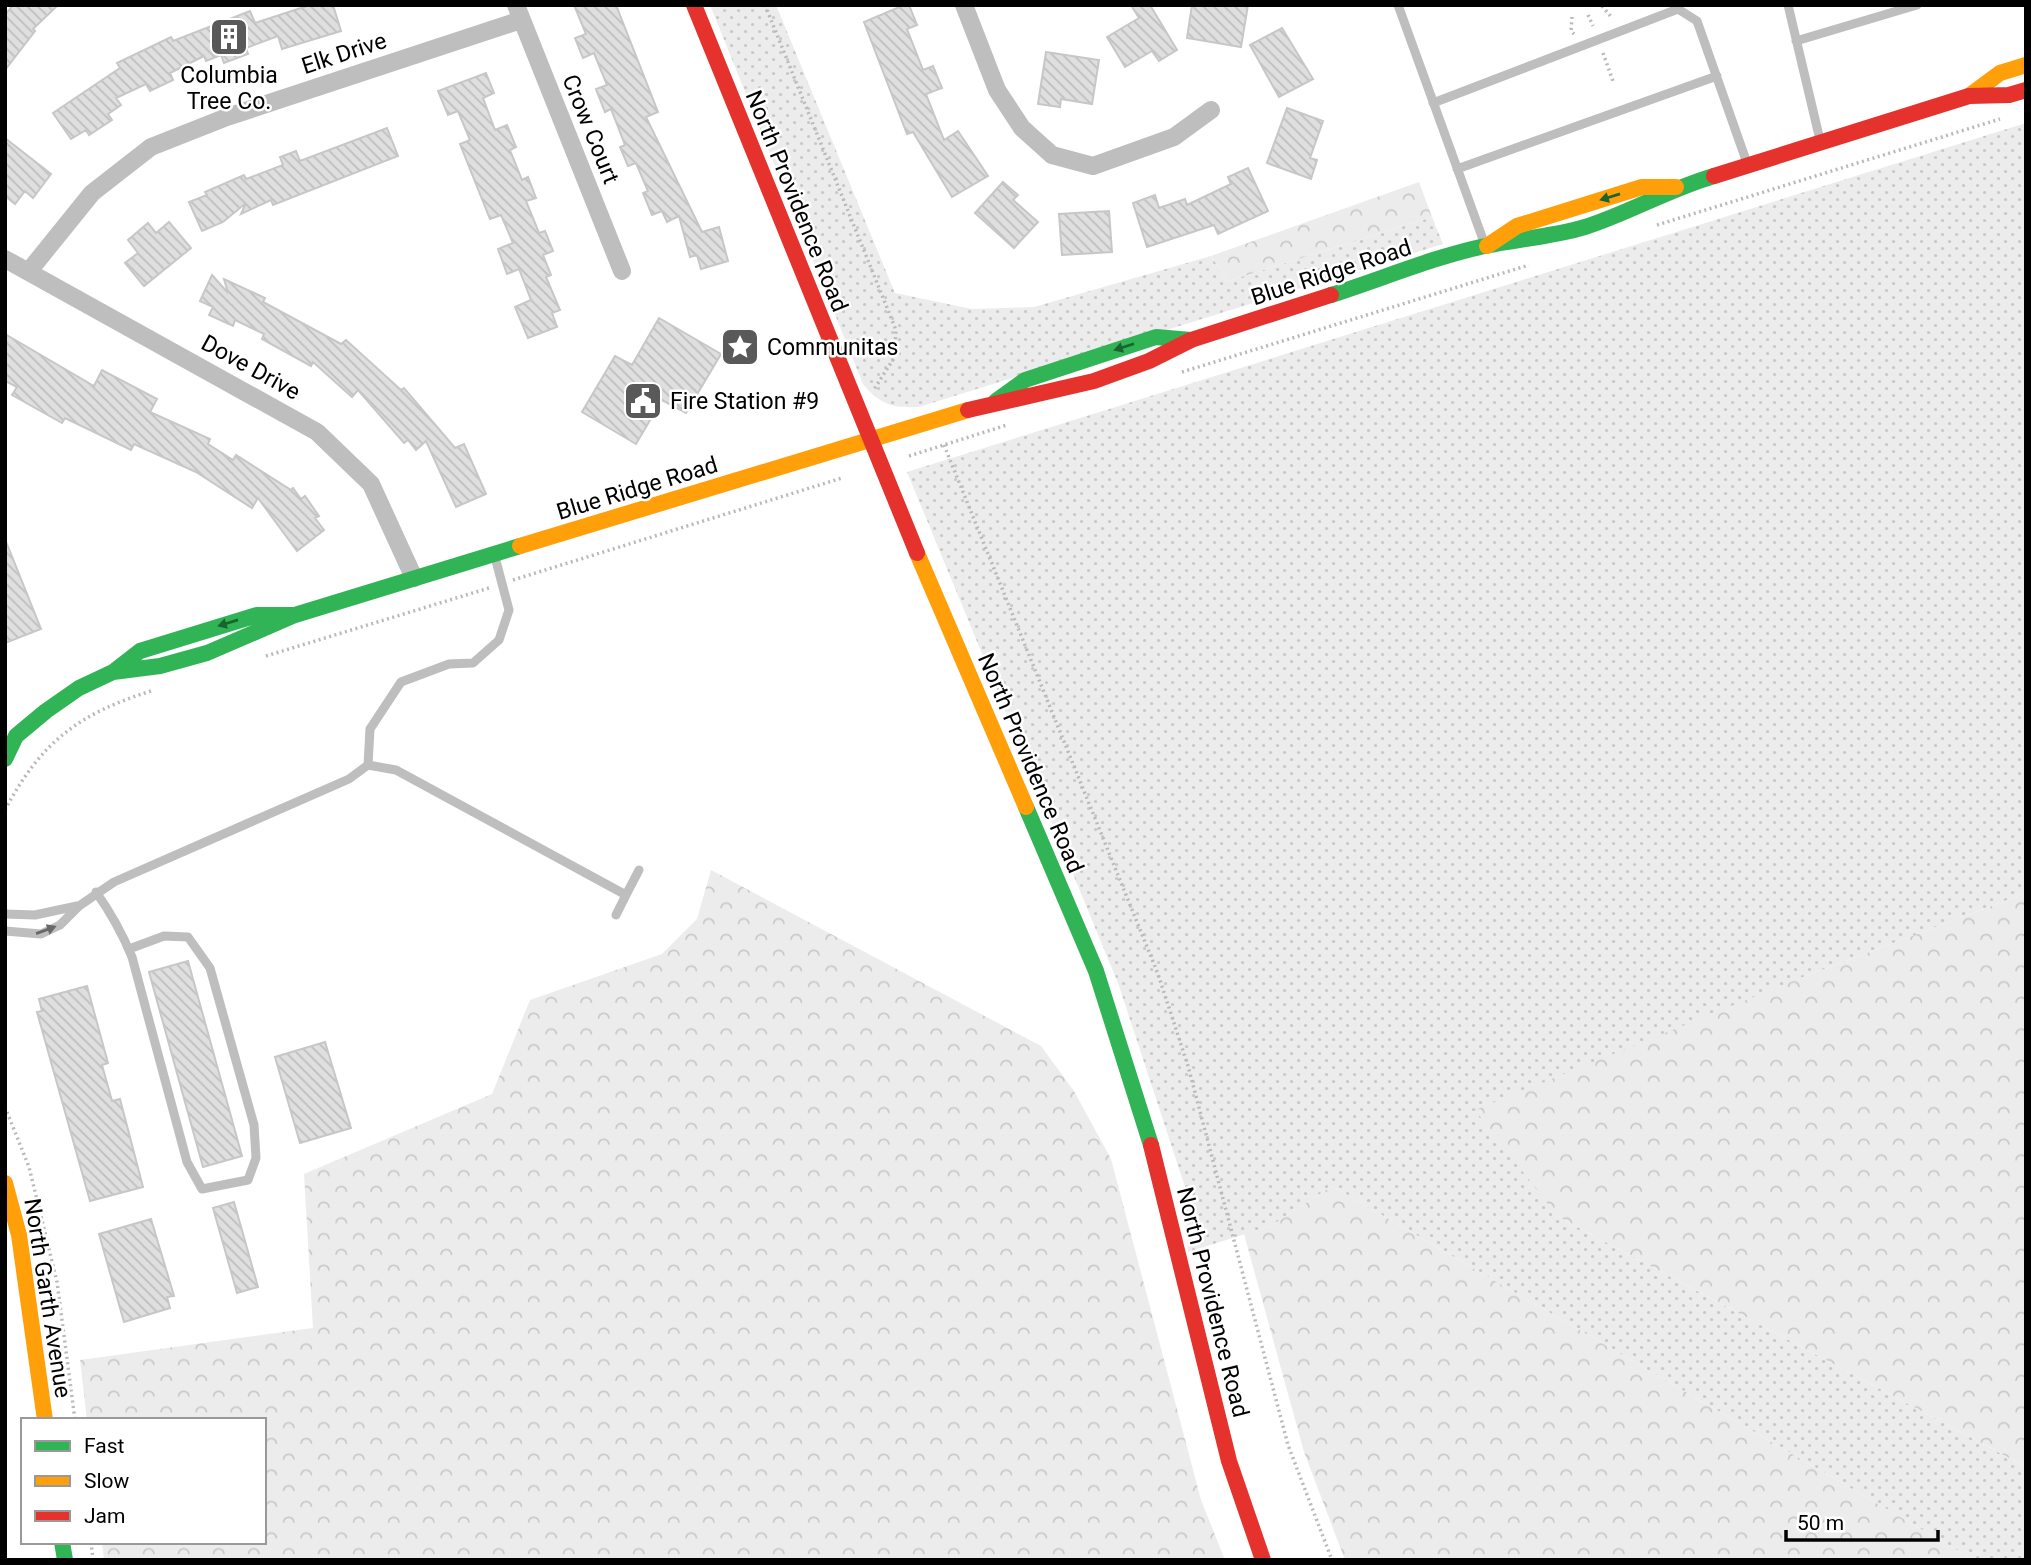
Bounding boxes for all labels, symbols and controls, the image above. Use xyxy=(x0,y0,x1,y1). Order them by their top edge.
building icon: Columbia Tree Co. xyxy=(208,16,250,58)
street label: Elk Drive xyxy=(298,27,390,80)
place label: Columbia Tree Co. xyxy=(180,62,278,115)
street label: Crow Court xyxy=(556,71,625,188)
street label: North Providence Road xyxy=(740,87,853,316)
one-way arrow xyxy=(1600,192,1621,202)
street label: Blue Ridge Road xyxy=(1248,234,1415,311)
place icon: Communitas xyxy=(719,326,761,368)
street label: Dove Drive xyxy=(197,329,305,406)
place label: Communitas xyxy=(767,334,898,361)
one-way arrow xyxy=(1113,343,1134,353)
public building icon: Fire Station #9 xyxy=(622,380,664,422)
place label: Fire Station #9 xyxy=(670,388,819,415)
street label: Blue Ridge Road xyxy=(553,451,721,526)
one-way arrow xyxy=(218,619,239,629)
street label: North Providence Road xyxy=(972,649,1089,877)
one-way arrow xyxy=(36,924,57,935)
street label: North Providence Road xyxy=(1171,1184,1254,1420)
street label: North Garth Avenue xyxy=(18,1196,77,1400)
legend xyxy=(21,1418,266,1544)
text: Fast xyxy=(84,1434,125,1458)
text: Slow xyxy=(84,1469,130,1493)
scale bar xyxy=(1786,1498,1938,1542)
text: Jam xyxy=(84,1504,125,1528)
text: 50 m xyxy=(1797,1511,1844,1535)

